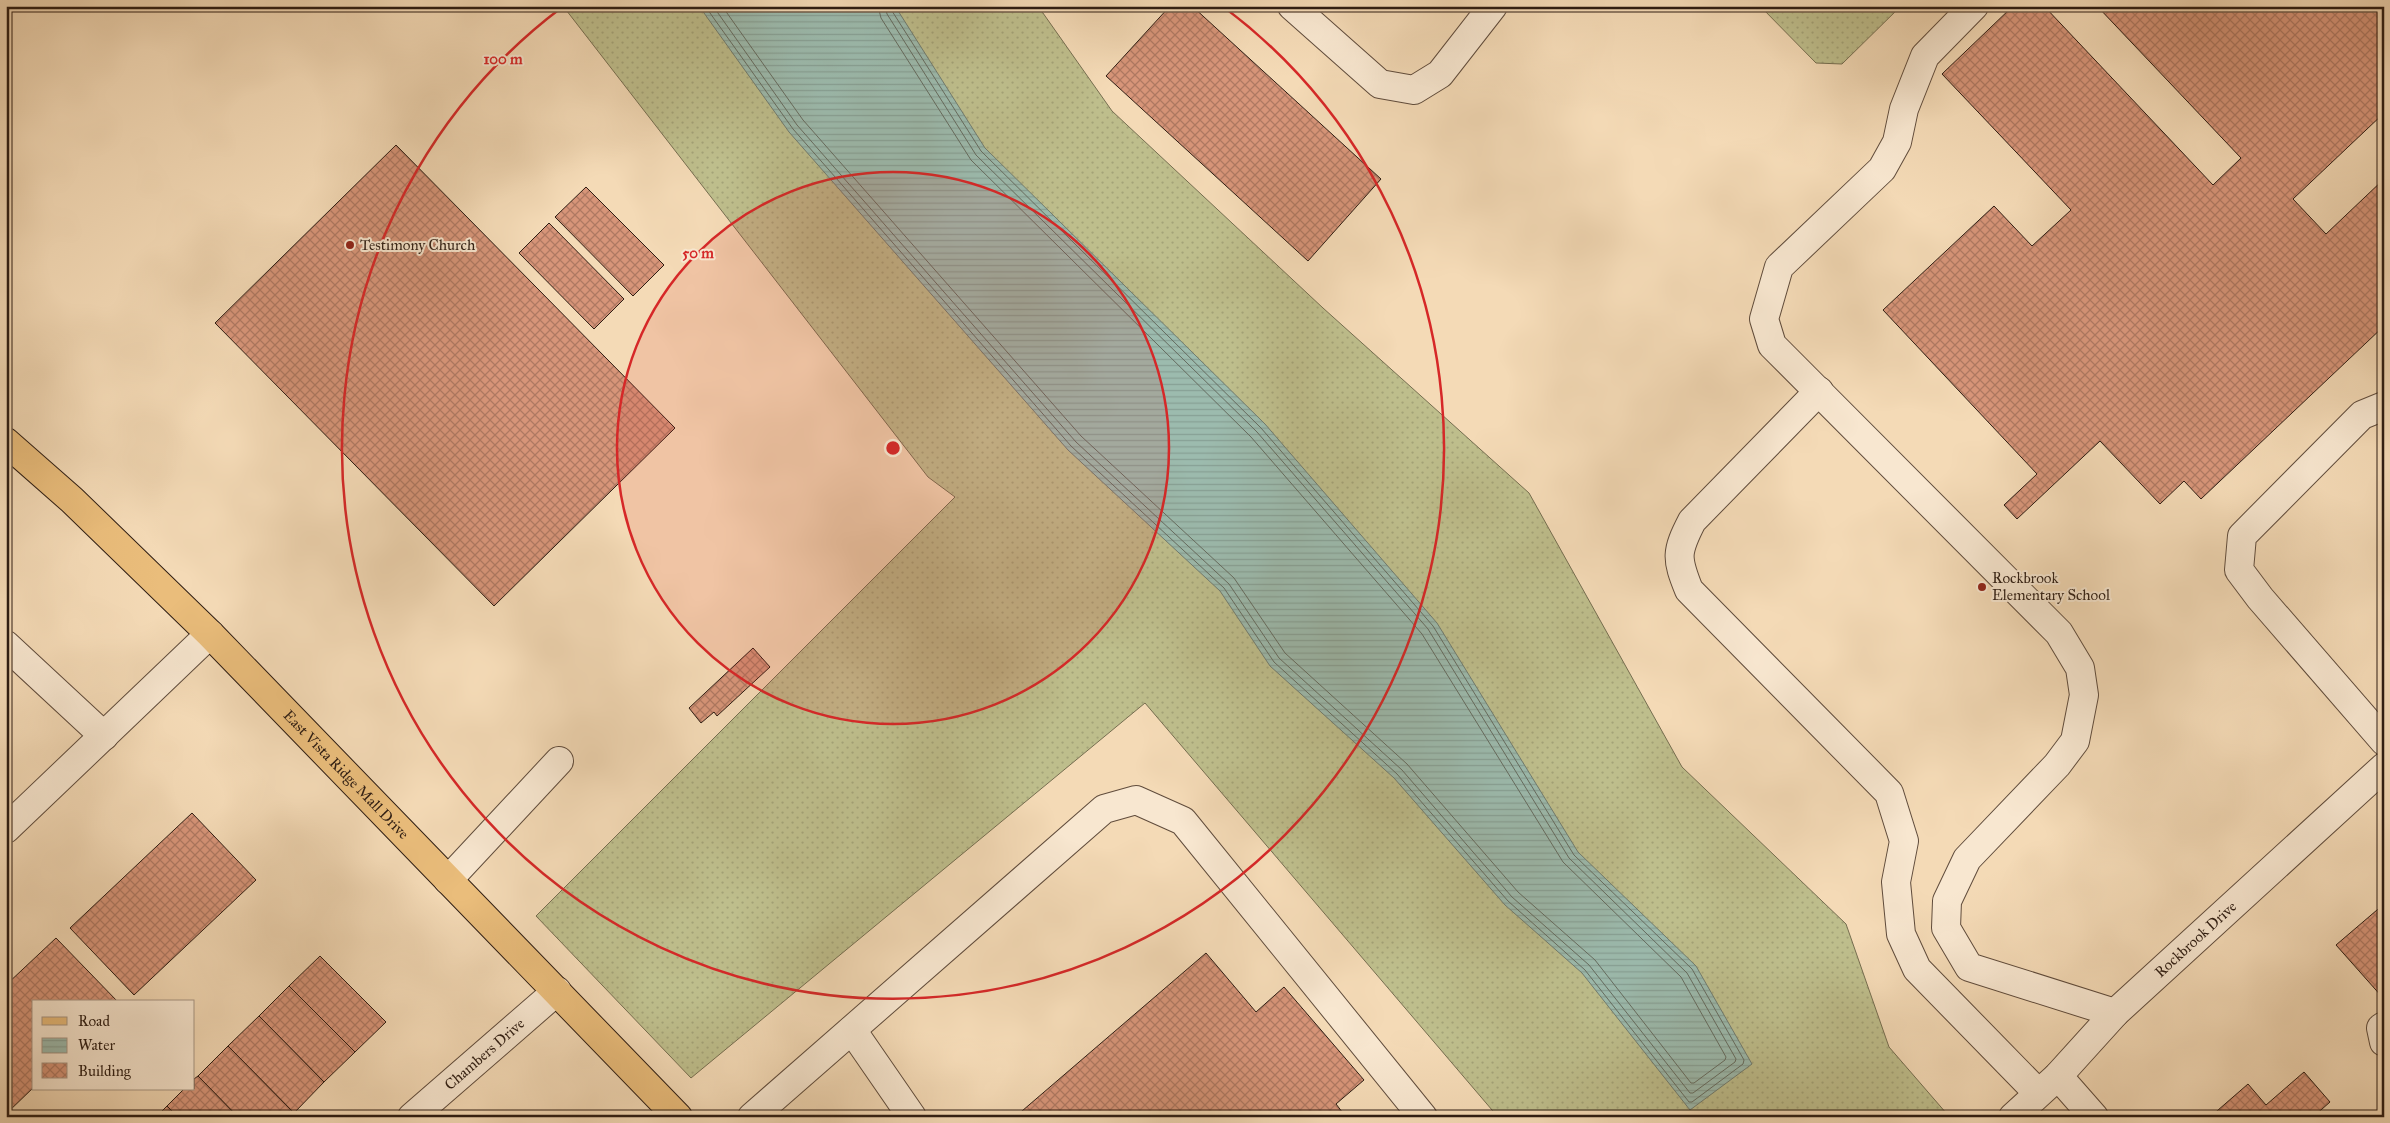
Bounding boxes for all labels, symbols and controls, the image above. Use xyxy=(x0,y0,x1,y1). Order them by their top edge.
text: 100 m xyxy=(483,50,523,68)
place label: Testimony Church xyxy=(360,236,476,254)
marker: Testimony Church xyxy=(344,239,356,251)
text: 50 m xyxy=(682,244,714,262)
centre of rings xyxy=(884,439,902,457)
place label: Rockbrook Elementary School xyxy=(1992,569,2111,604)
marker: Rockbrook Elementary School xyxy=(1976,581,1988,593)
street label: East Vista Ridge Mall Drive xyxy=(280,706,413,843)
street label: Rockbrook Drive xyxy=(2151,897,2240,981)
legend xyxy=(32,1000,195,1090)
text: Road xyxy=(78,1012,110,1030)
street label: Chambers Drive xyxy=(441,1014,528,1094)
text: Water xyxy=(78,1036,115,1054)
text: Building xyxy=(78,1062,132,1080)

